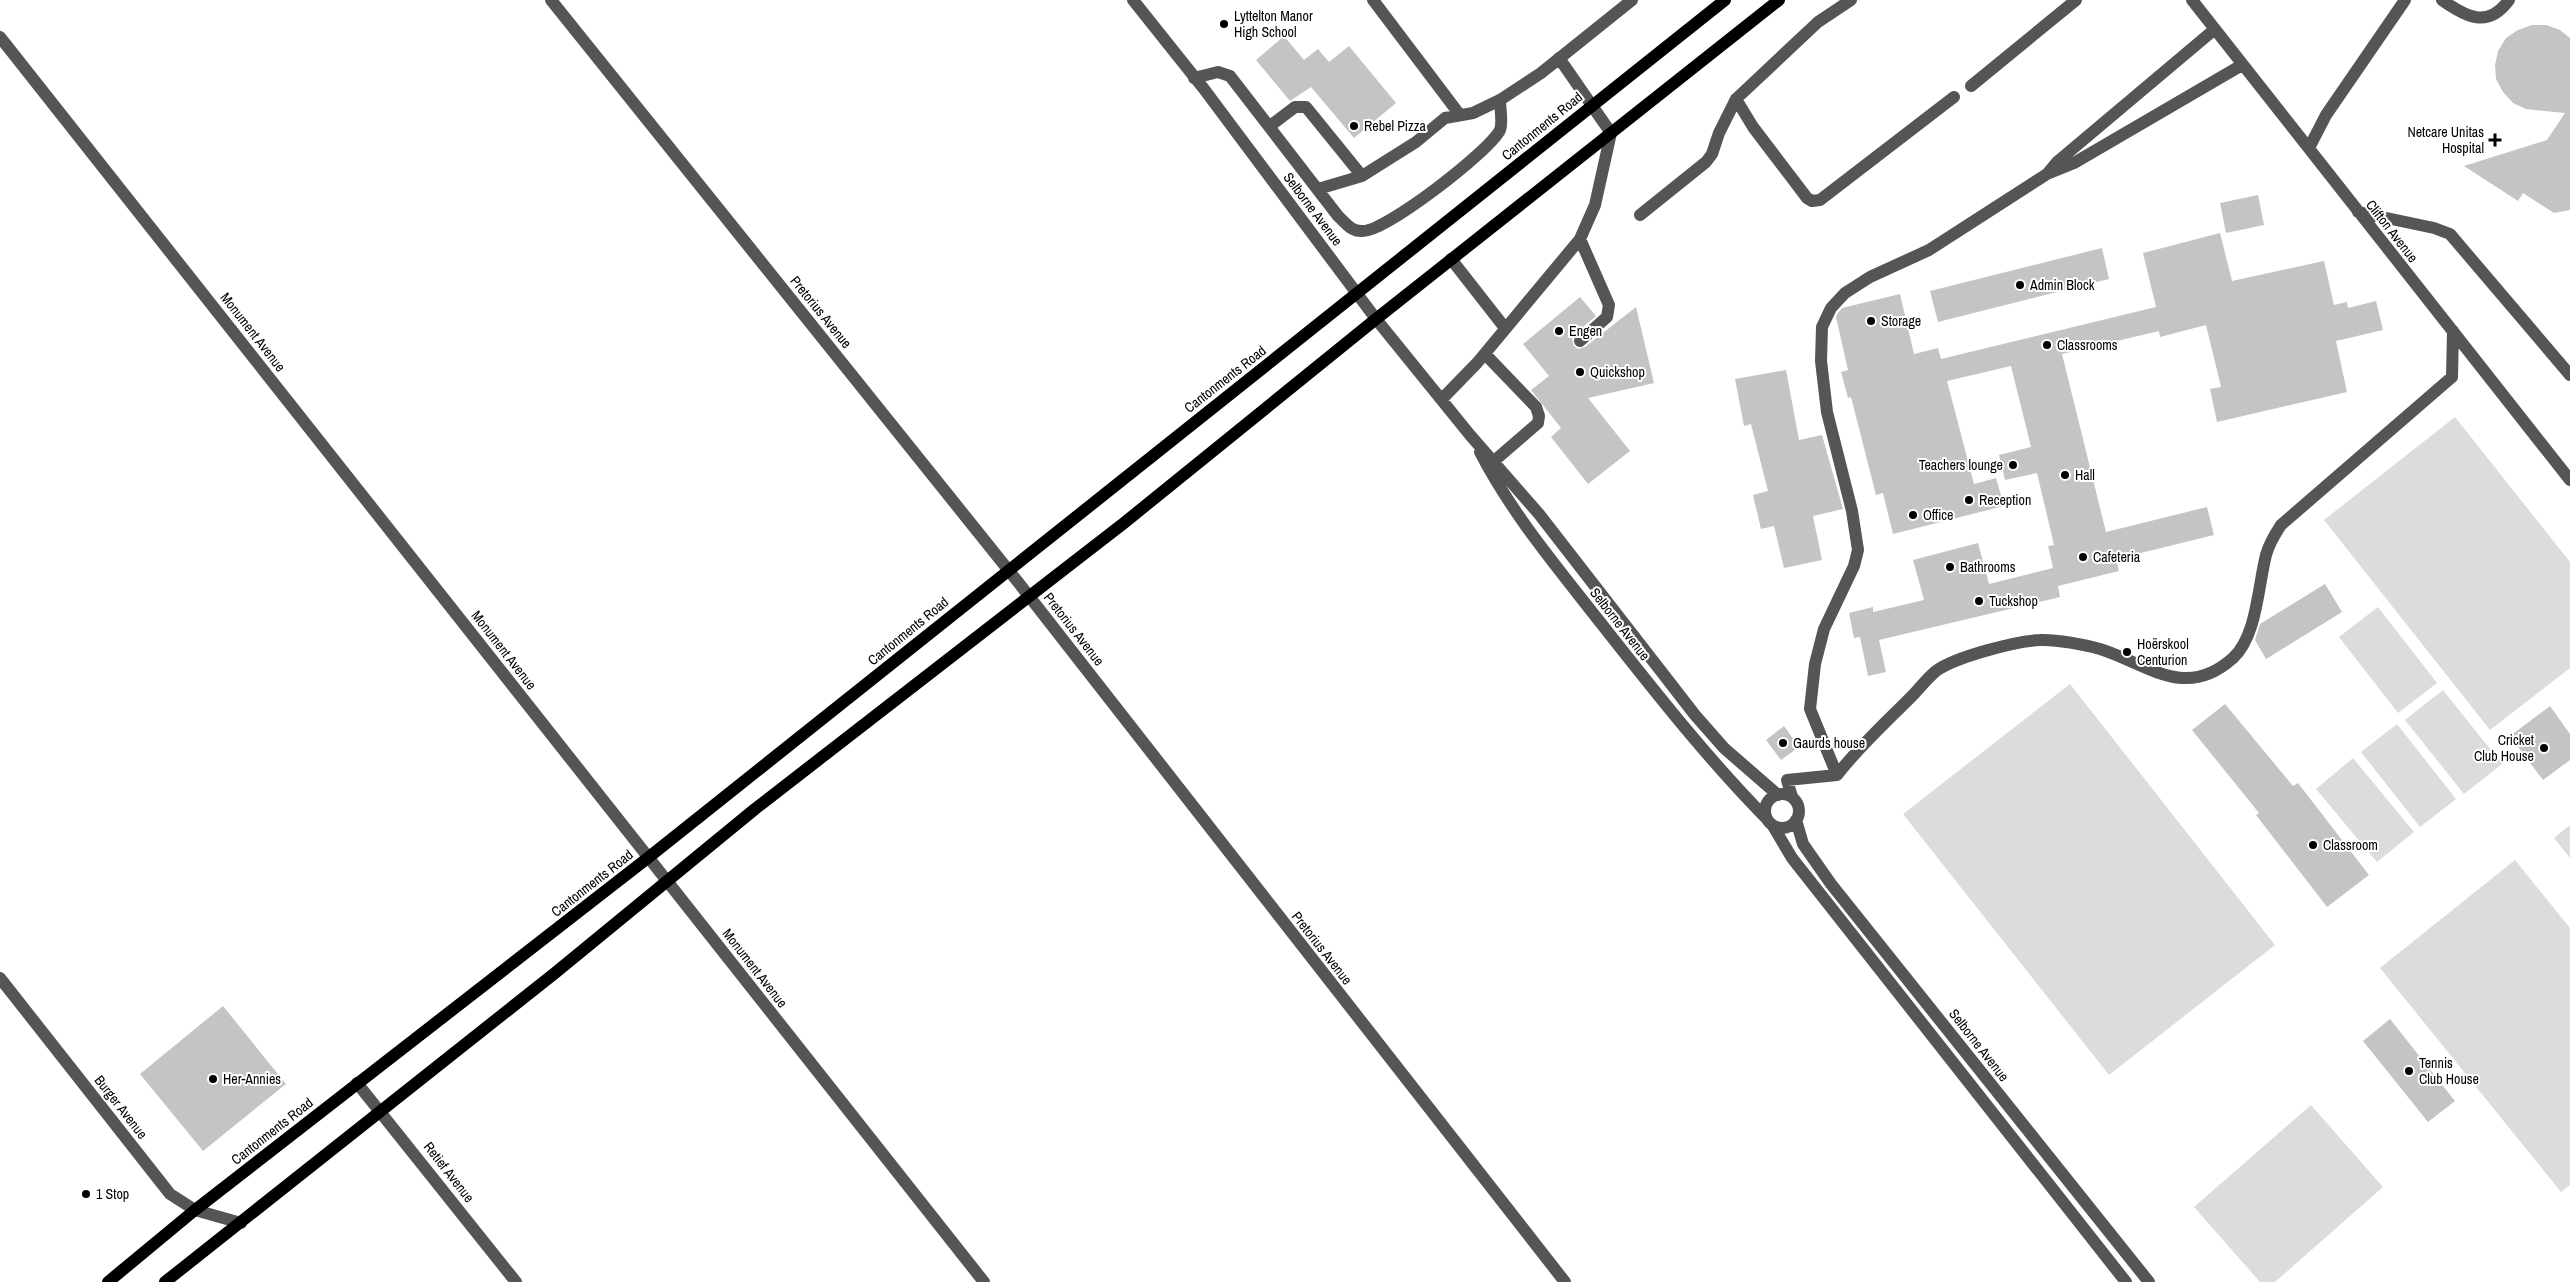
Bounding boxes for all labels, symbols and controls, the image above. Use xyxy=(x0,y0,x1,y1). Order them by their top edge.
place label: Lyttelton Manor High School xyxy=(1234,7,1313,41)
marker: Lyttelton Manor High School xyxy=(1218,18,1230,30)
street label: Cantonments Road xyxy=(1498,88,1586,164)
place label: Rebel Pizza xyxy=(1364,117,1427,135)
marker: Rebel Pizza xyxy=(1348,120,1360,132)
place label: Netcare Unitas Hospital xyxy=(2407,123,2484,157)
marker: Netcare Unitas Hospital xyxy=(2488,133,2502,147)
street label: Selborne Avenue xyxy=(1280,169,1346,249)
street label: Clifton Avenue xyxy=(2362,196,2422,266)
street label: Pretorius Avenue xyxy=(786,272,856,352)
place label: Admin Block xyxy=(2029,276,2095,294)
marker: Admin Block xyxy=(2014,279,2026,291)
street label: Monument Avenue xyxy=(216,289,290,375)
place label: Storage xyxy=(1881,312,1921,330)
marker: Storage xyxy=(1865,315,1877,327)
place label: Engen xyxy=(1569,322,1602,340)
marker: Engen xyxy=(1553,325,1565,337)
place label: Classrooms xyxy=(2057,336,2118,354)
marker: Classrooms xyxy=(2041,339,2053,351)
street label: Cantonments Road xyxy=(1180,341,1270,417)
place label: Quickshop xyxy=(1590,363,1645,381)
marker: Quickshop xyxy=(1574,366,1586,378)
place label: Teachers lounge xyxy=(1919,456,2003,474)
marker: Teachers lounge xyxy=(2007,459,2019,471)
place label: Hall xyxy=(2075,466,2095,484)
marker: Hall xyxy=(2059,469,2071,481)
place label: Reception xyxy=(1979,491,2031,509)
marker: Reception xyxy=(1963,494,1975,506)
place label: Office xyxy=(1923,506,1953,524)
marker: Office xyxy=(1907,509,1919,521)
place label: Cafeteria xyxy=(2093,548,2141,566)
marker: Cafeteria xyxy=(2077,551,2089,563)
place label: Bathrooms xyxy=(1960,558,2016,576)
marker: Bathrooms xyxy=(1944,561,1956,573)
street label: Selborne Avenue xyxy=(1586,584,1654,664)
street label: Pretorius Avenue xyxy=(1040,589,1108,669)
place label: Tuckshop xyxy=(1989,592,2038,610)
street label: Cantonments Road xyxy=(864,593,952,669)
marker: Tuckshop xyxy=(1973,595,1985,607)
street label: Monument Avenue xyxy=(467,607,541,693)
place label: Hoërskool Centurion xyxy=(2137,635,2189,669)
marker: Hoërskool Centurion xyxy=(2121,646,2133,658)
place label: Cricket Club House xyxy=(2474,731,2534,765)
place label: Gaurds house xyxy=(1793,734,1865,752)
marker: Gaurds house xyxy=(1777,737,1789,749)
marker: Cricket Club House xyxy=(2538,742,2550,754)
place label: Classroom xyxy=(2323,836,2378,854)
marker: Classroom xyxy=(2307,839,2319,851)
street label: Cantonments Road xyxy=(547,845,637,921)
street label: Pretorius Avenue xyxy=(1288,908,1356,988)
street label: Monument Avenue xyxy=(718,925,792,1011)
street label: Selborne Avenue xyxy=(1945,1005,2013,1085)
place label: Tennis Club House xyxy=(2419,1054,2479,1088)
marker: Tennis Club House xyxy=(2403,1065,2415,1077)
place label: Her-Annies xyxy=(223,1070,281,1088)
street label: Burger Avenue xyxy=(91,1072,151,1142)
marker: Her-Annies xyxy=(207,1073,219,1085)
street label: Cantonments Road xyxy=(227,1093,317,1169)
street label: Retief Avenue xyxy=(420,1138,478,1206)
place label: 1 Stop xyxy=(96,1185,129,1203)
marker: 1 Stop xyxy=(80,1188,92,1200)

